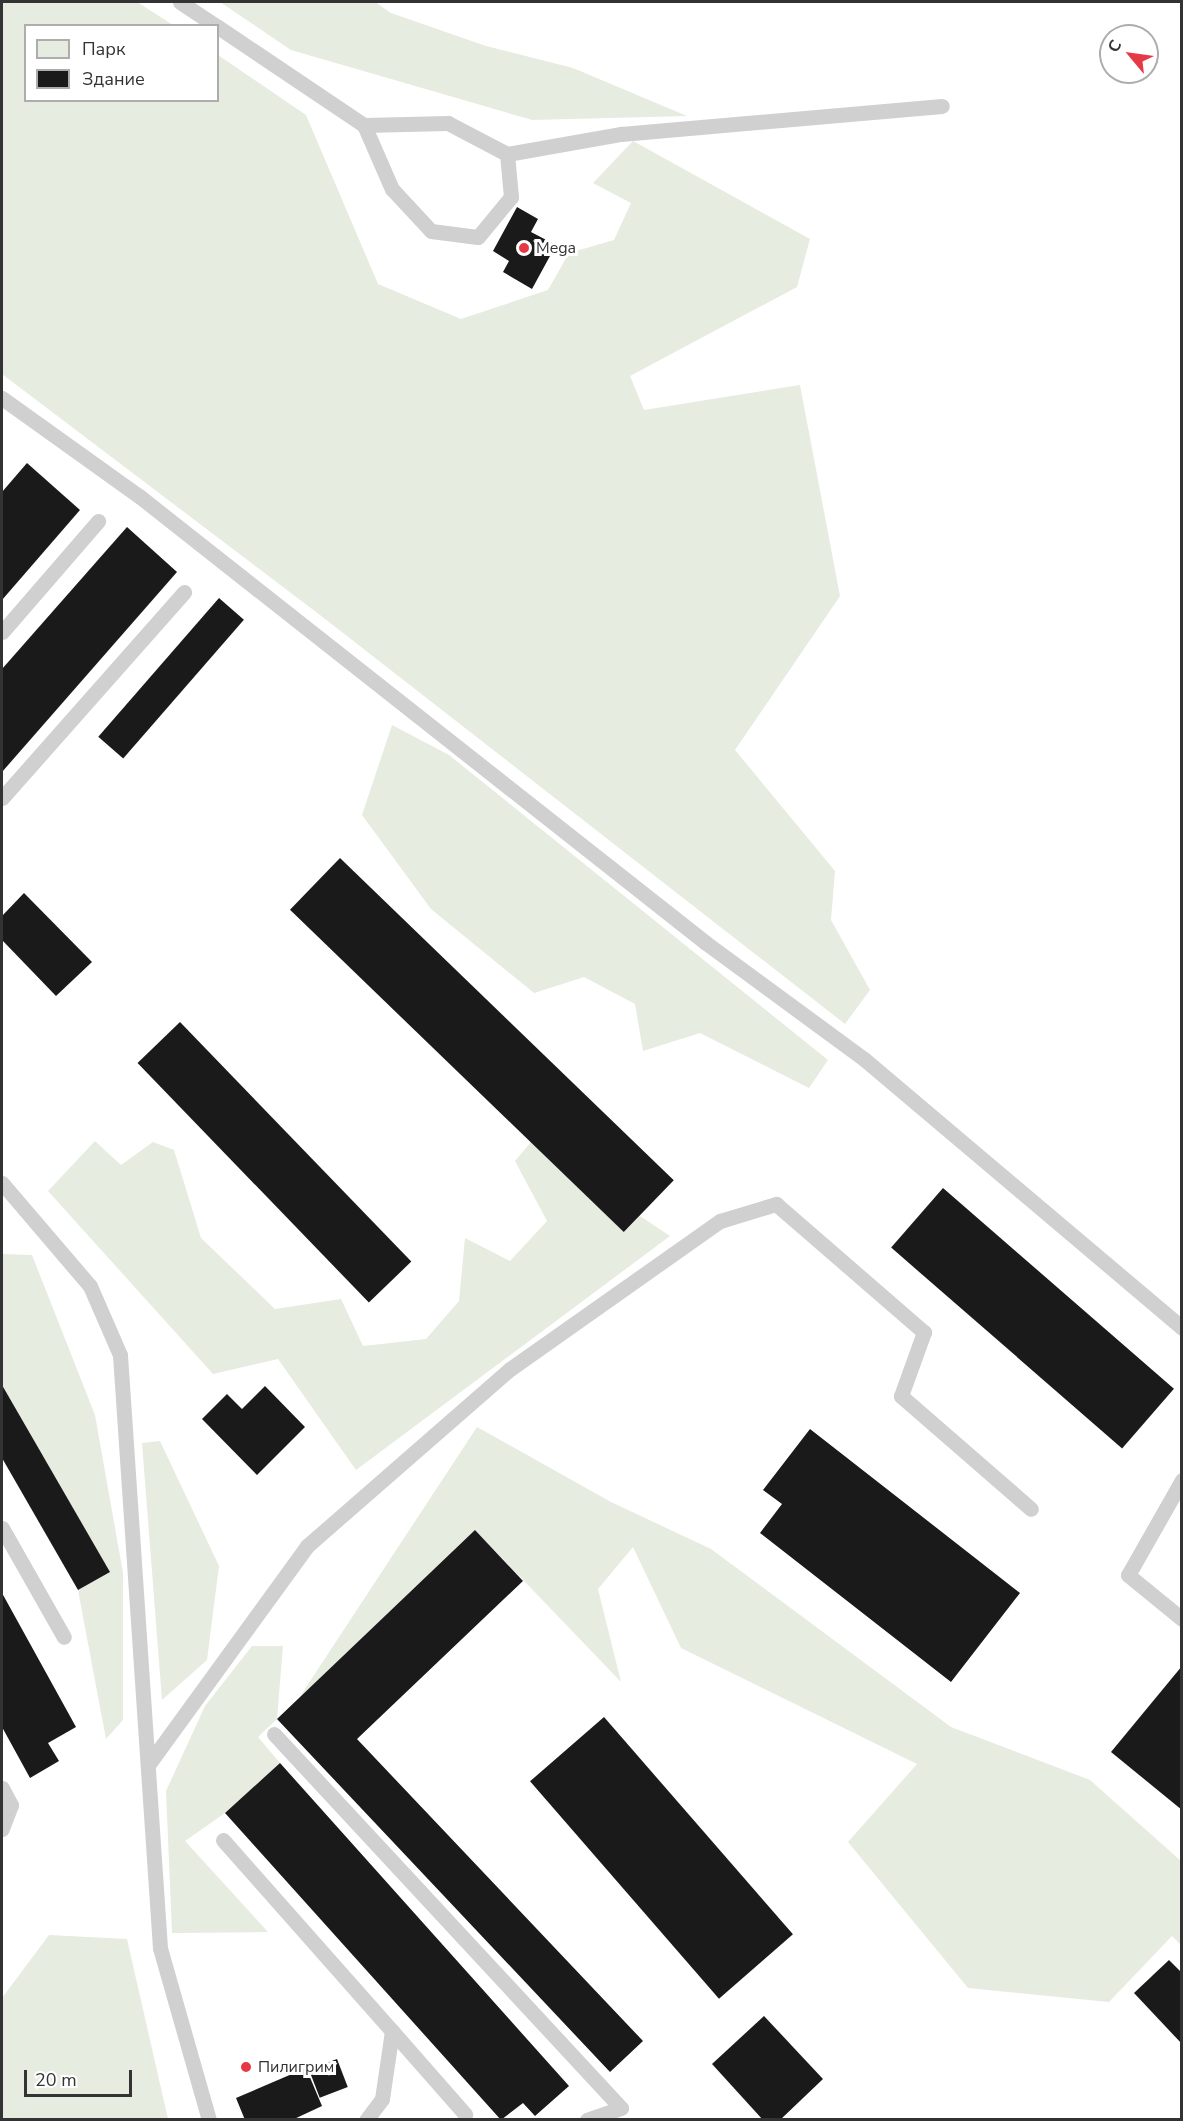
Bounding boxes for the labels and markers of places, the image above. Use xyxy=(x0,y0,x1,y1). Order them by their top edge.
place label: Mega xyxy=(536,238,576,258)
marker: Mega xyxy=(517,241,531,255)
place label: Пилигрим xyxy=(258,2057,334,2077)
marker: Пилигрим xyxy=(239,2060,253,2074)

